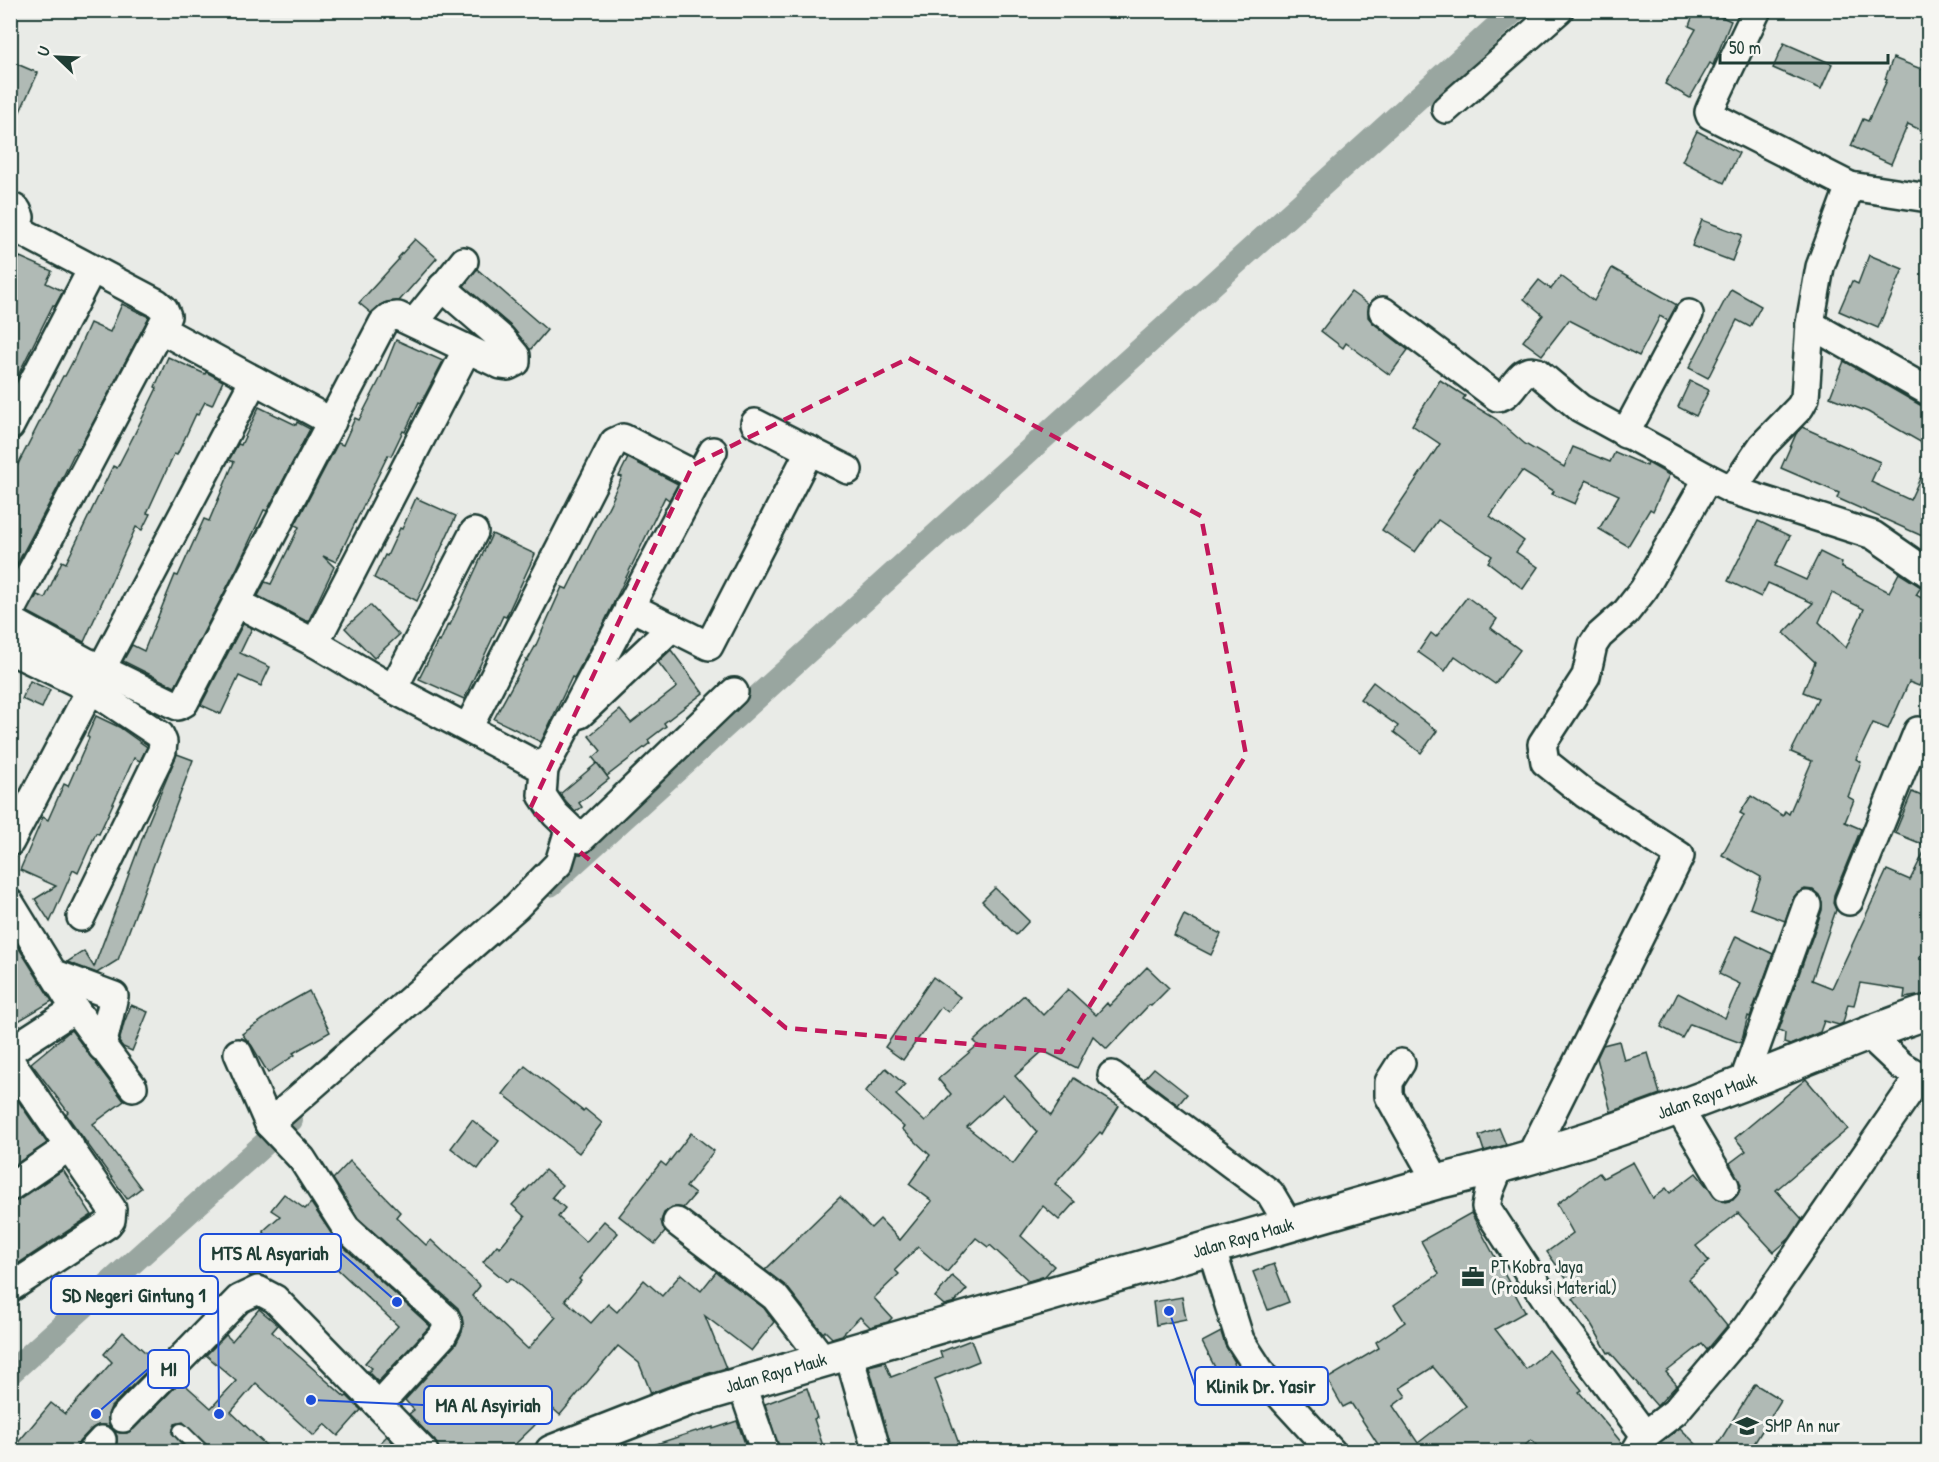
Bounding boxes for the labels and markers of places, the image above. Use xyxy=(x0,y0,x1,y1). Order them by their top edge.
callout: MTS Al Asyariah xyxy=(200,1234,341,1272)
place label: PT Kobra Jaya (Produksi Material) xyxy=(1491,1254,1617,1300)
office icon: PT Kobra Jaya (Produksi Material) xyxy=(1460,1264,1486,1290)
callout: SD Negeri Gintung 1 xyxy=(51,1276,218,1314)
callout: MI xyxy=(148,1350,189,1388)
callout: Klinik Dr. Yasir xyxy=(1195,1367,1328,1405)
callout: MA Al Asyiriah xyxy=(424,1386,552,1424)
school or university icon: SMP An nur xyxy=(1734,1413,1760,1439)
place label: SMP An nur xyxy=(1765,1413,1840,1438)

